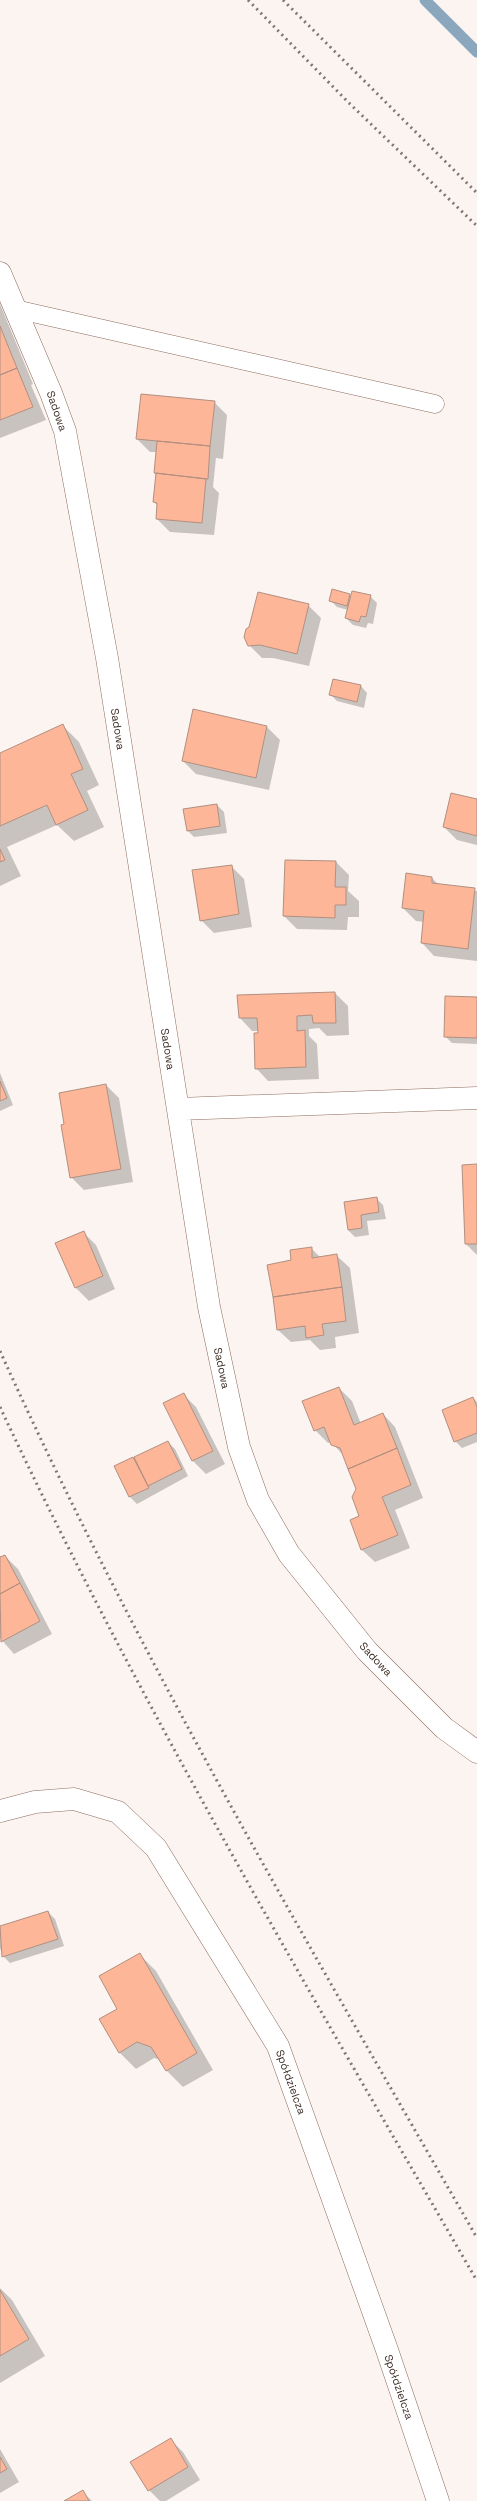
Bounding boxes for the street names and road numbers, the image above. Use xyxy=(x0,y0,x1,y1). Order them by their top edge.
street label: Sadowa xyxy=(44,389,71,434)
street label: Sadowa xyxy=(108,707,128,751)
street label: Sadowa xyxy=(158,1027,178,1071)
street label: Sadowa xyxy=(211,1346,233,1391)
street label: Sadowa xyxy=(357,1639,396,1680)
street label: Spółdzielcza xyxy=(273,2048,309,2117)
street label: Spółdzielcza xyxy=(381,2353,417,2422)

